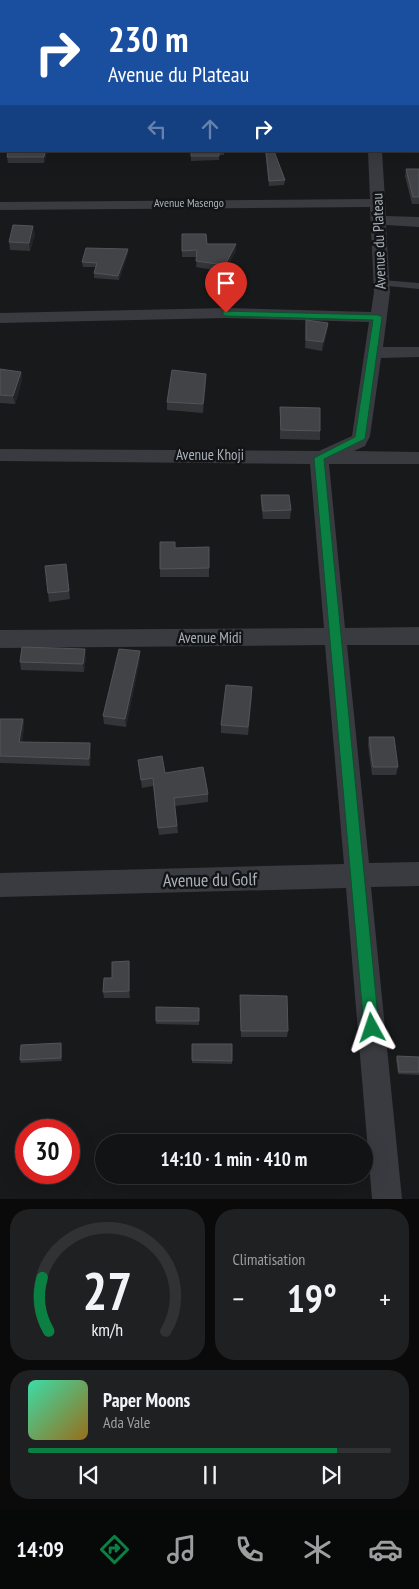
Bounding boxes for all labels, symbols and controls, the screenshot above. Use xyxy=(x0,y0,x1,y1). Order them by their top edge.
text: 230 m xyxy=(108,16,189,62)
icon: right xyxy=(25,20,90,85)
text: Avenue du Plateau xyxy=(108,60,249,88)
icon: left xyxy=(143,115,171,143)
icon: ahead xyxy=(196,115,224,143)
icon: right xyxy=(249,115,277,143)
street label: Avenue du Plateau xyxy=(367,193,390,289)
street label: Avenue Masengo xyxy=(154,195,224,210)
pin xyxy=(205,262,247,313)
icon: arrive xyxy=(212,269,240,297)
street label: Avenue Khoji xyxy=(176,445,244,464)
street label: Avenue Midi xyxy=(178,628,242,647)
street label: Avenue du Golf xyxy=(163,867,259,892)
position arrow xyxy=(345,1001,397,1053)
speed limit sign: 30 xyxy=(15,1119,80,1184)
text: 14:10 · 1 min · 410 m xyxy=(161,1147,307,1171)
text: Climatisation xyxy=(233,1249,305,1269)
text: 27 xyxy=(82,1257,132,1324)
text: 19° xyxy=(287,1273,337,1322)
text: − xyxy=(233,1280,244,1317)
text: + xyxy=(379,1280,391,1317)
text: km/h xyxy=(91,1318,123,1341)
text: Paper Moons xyxy=(103,1388,190,1412)
text: Ada Vale xyxy=(103,1412,150,1432)
icon: previous xyxy=(75,1461,103,1489)
icon: pause xyxy=(196,1461,224,1489)
icon: next xyxy=(317,1461,345,1489)
icon: directions xyxy=(97,1532,132,1567)
icon: music xyxy=(164,1532,199,1567)
icon: phone xyxy=(232,1532,267,1567)
icon: climate xyxy=(300,1532,335,1567)
icon: car xyxy=(368,1532,403,1567)
text: 14:09 xyxy=(16,1535,64,1563)

